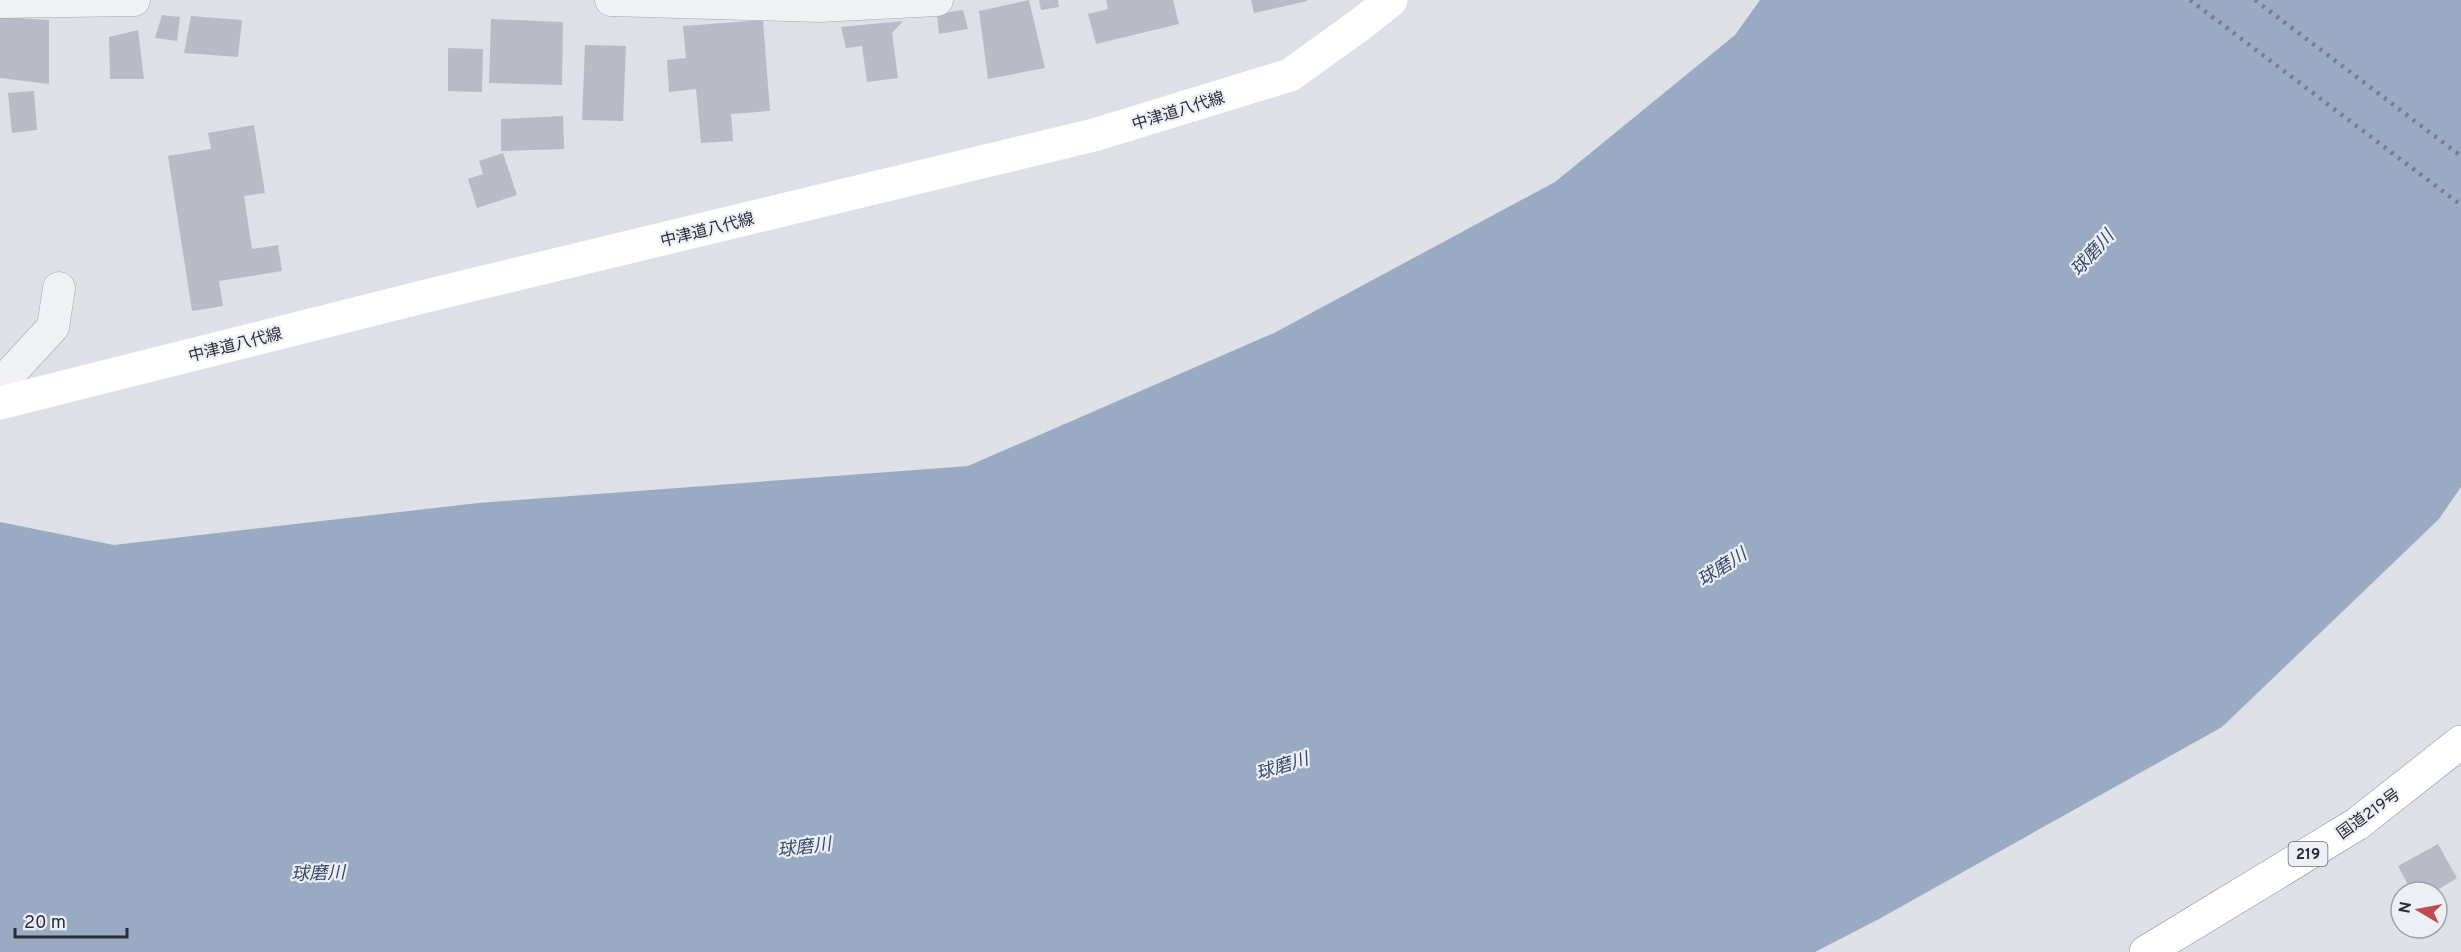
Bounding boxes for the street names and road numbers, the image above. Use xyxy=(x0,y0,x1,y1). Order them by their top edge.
street label: 中津道八代線 xyxy=(1130,88,1227,136)
street label: 中津道八代線 xyxy=(658,210,756,252)
street label: 中津道八代線 xyxy=(186,325,284,367)
street label: 国道219号 xyxy=(2334,785,2405,844)
road number: 219 xyxy=(2288,842,2328,866)

